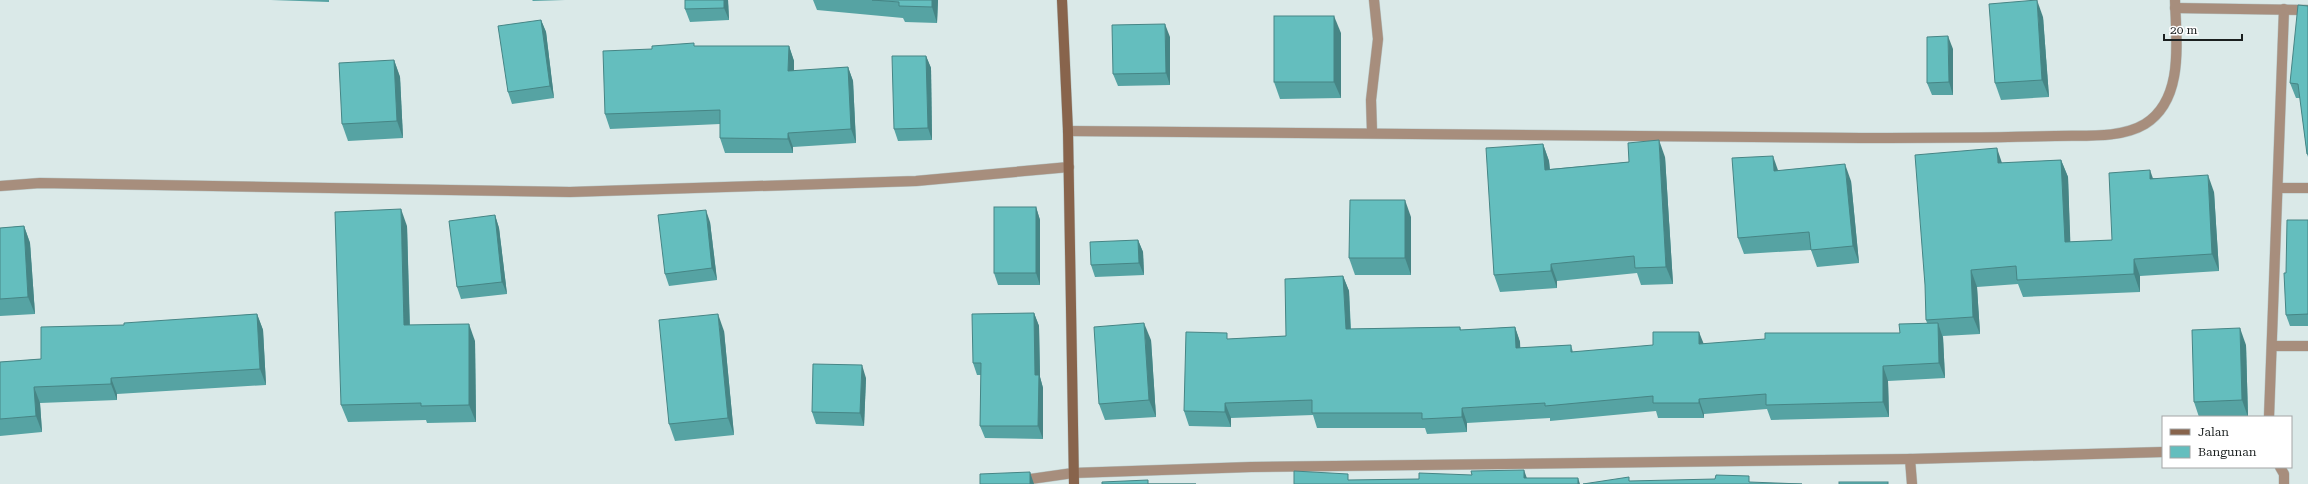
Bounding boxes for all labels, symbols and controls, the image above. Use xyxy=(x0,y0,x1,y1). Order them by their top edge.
scale bar xyxy=(2164,16,2242,42)
text: 20 m xyxy=(2170,23,2197,37)
legend xyxy=(2162,416,2292,468)
text: Jalan xyxy=(2198,425,2229,439)
text: Bangunan xyxy=(2198,445,2257,459)

